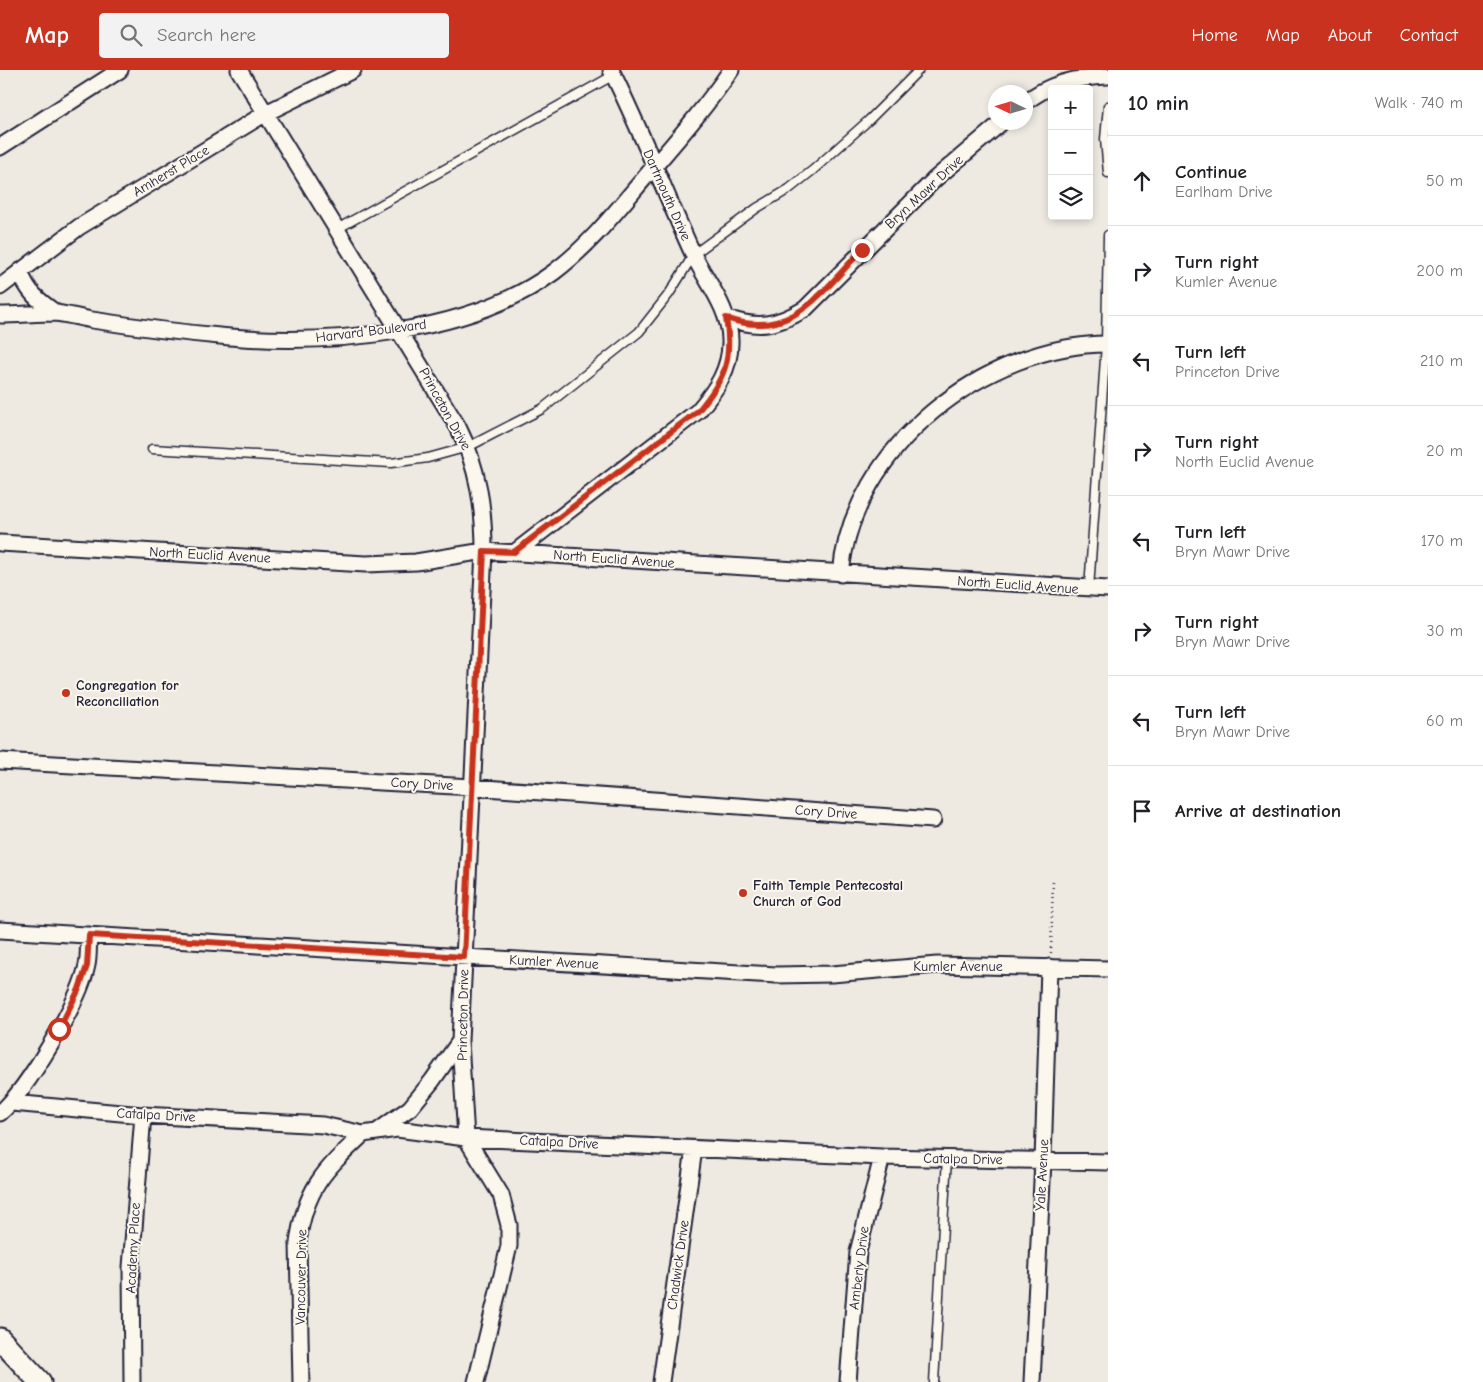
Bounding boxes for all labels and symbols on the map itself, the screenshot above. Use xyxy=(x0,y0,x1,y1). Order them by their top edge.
north arrow xyxy=(988,85,1033,130)
street label: Amherst Place xyxy=(130,142,212,200)
street label: Dartmouth Drive xyxy=(639,147,695,243)
street label: Bryn Mawr Drive xyxy=(881,151,967,233)
route end xyxy=(851,239,874,262)
street label: Harvard Boulevard xyxy=(315,316,427,346)
street label: Princeton Drive xyxy=(415,365,475,453)
street label: North Euclid Avenue xyxy=(149,543,271,567)
street label: North Euclid Avenue xyxy=(553,546,675,572)
street label: North Euclid Avenue xyxy=(957,572,1079,598)
place label: Congregation for Reconciliation xyxy=(76,677,179,710)
marker: Congregation for Reconciliation xyxy=(60,687,72,699)
street label: Cory Drive xyxy=(390,774,454,794)
street label: Cory Drive xyxy=(794,801,858,823)
place label: Faith Temple Pentecostal Church of God xyxy=(753,877,903,910)
marker: Faith Temple Pentecostal Church of God xyxy=(737,887,749,899)
street label: Kumler Avenue xyxy=(509,951,599,973)
street label: Kumler Avenue xyxy=(913,958,1003,975)
street label: Princeton Drive xyxy=(454,969,472,1061)
route start xyxy=(48,1018,71,1041)
street label: Catalpa Drive xyxy=(116,1104,196,1126)
street label: Catalpa Drive xyxy=(519,1131,599,1153)
street label: Yale Avenue xyxy=(1032,1139,1052,1211)
street label: Catalpa Drive xyxy=(923,1150,1003,1168)
street label: Academy Place xyxy=(122,1202,144,1294)
street label: Chadwick Drive xyxy=(663,1219,693,1311)
street label: Amberly Drive xyxy=(845,1225,873,1311)
street label: Vancouver Drive xyxy=(292,1229,310,1325)

